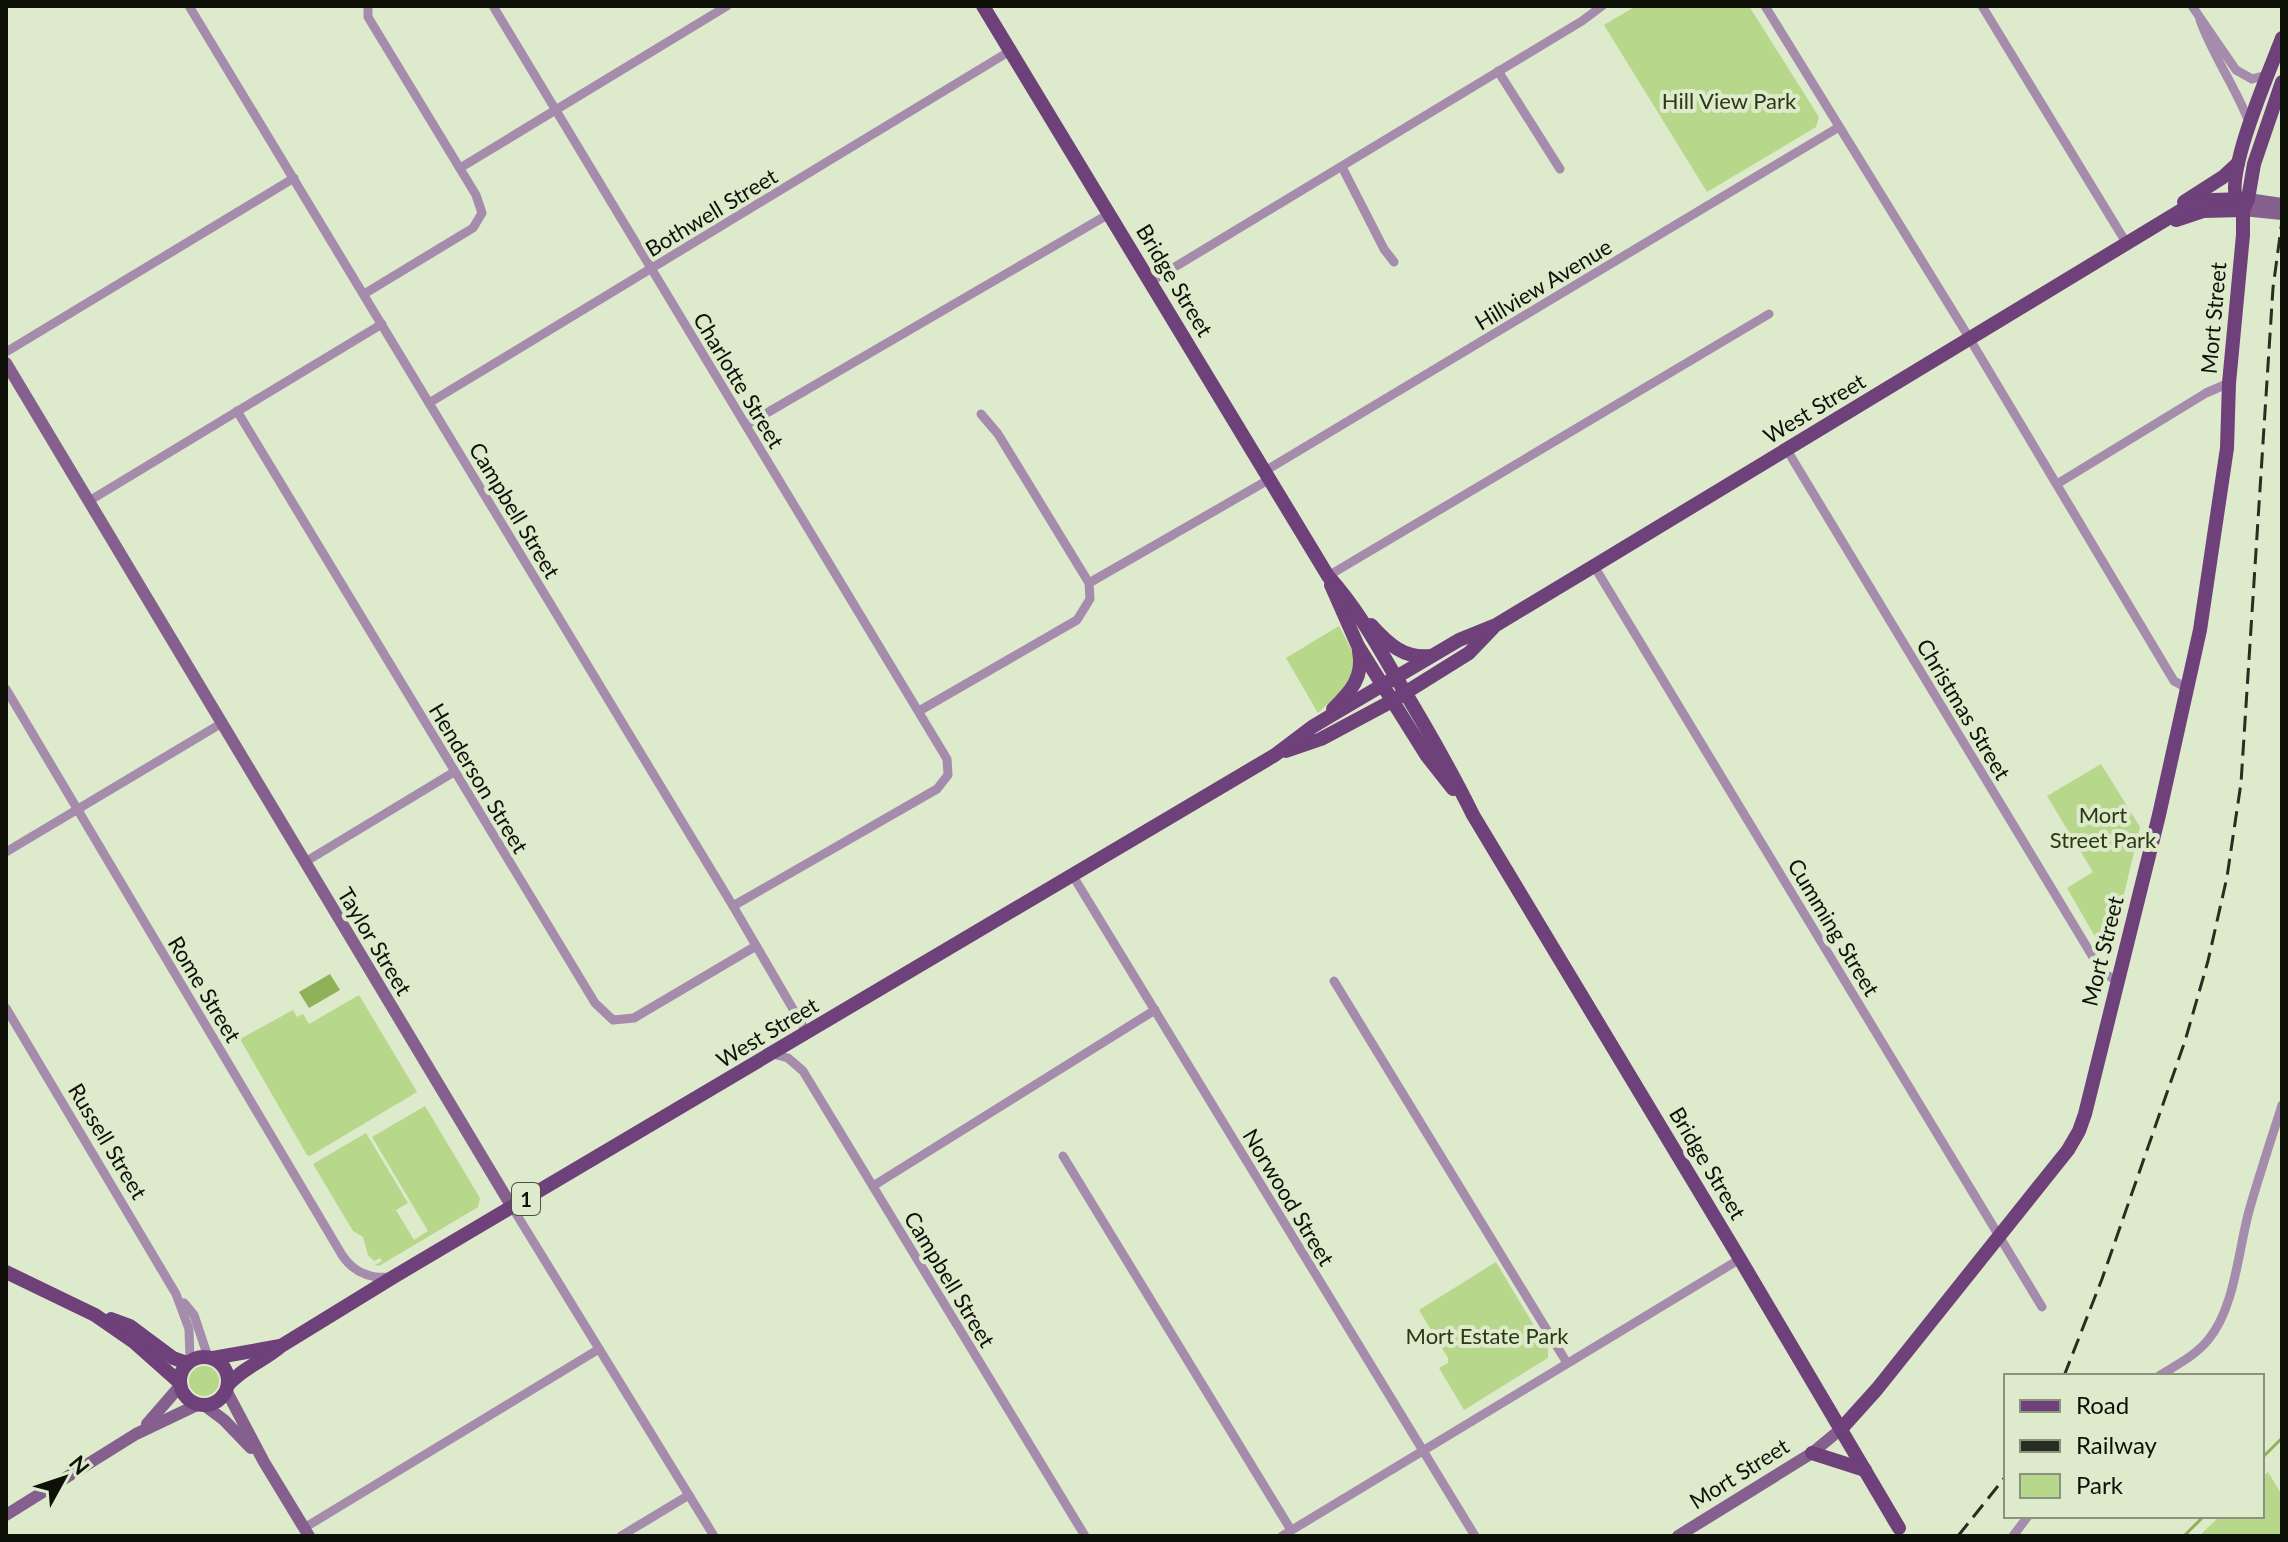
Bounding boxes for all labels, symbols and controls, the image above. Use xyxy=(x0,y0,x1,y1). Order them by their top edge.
park label: Hill View Park xyxy=(1662,87,1797,114)
street label: Bothwell Street xyxy=(640,162,782,262)
street label: Bridge Street xyxy=(1131,219,1219,341)
street label: Hillview Avenue xyxy=(1470,233,1616,335)
street label: Mort Street xyxy=(2195,261,2231,375)
street label: Charlotte Street xyxy=(688,307,790,453)
street label: West Street xyxy=(1758,367,1870,449)
street label: Campbell Street xyxy=(464,437,566,583)
street label: Christmas Street xyxy=(1911,634,2017,785)
street label: Henderson Street xyxy=(424,698,534,858)
park label: Mort Street Park xyxy=(2050,801,2157,853)
street label: Cumming Street xyxy=(1782,853,1886,1001)
street label: Taylor Street xyxy=(332,882,418,1000)
street label: Mort Street xyxy=(2075,893,2129,1009)
street label: Rome Street xyxy=(163,931,247,1047)
street label: West Street xyxy=(711,991,823,1073)
street label: Russell Street xyxy=(63,1078,153,1204)
street label: Bridge Street xyxy=(1664,1102,1752,1224)
street label: Norwood Street xyxy=(1238,1124,1341,1270)
road number: 1 xyxy=(512,1183,540,1215)
street label: Campbell Street xyxy=(899,1206,1001,1352)
park label: Mort Estate Park xyxy=(1406,1322,1569,1349)
legend xyxy=(2004,1374,2264,1518)
text: Road xyxy=(2076,1390,2129,1419)
text: Railway xyxy=(2076,1430,2158,1459)
street label: Mort Street xyxy=(1684,1432,1794,1514)
north arrow xyxy=(24,1438,104,1518)
text: N xyxy=(64,1450,95,1480)
text: Park xyxy=(2076,1470,2124,1499)

